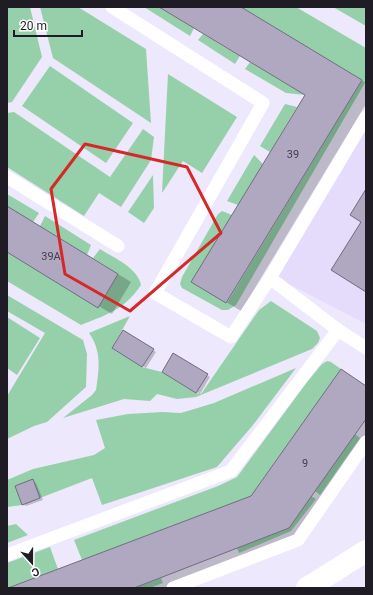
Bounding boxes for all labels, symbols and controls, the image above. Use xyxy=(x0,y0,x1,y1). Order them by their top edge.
scale bar xyxy=(14,12,82,38)
text: 20 m xyxy=(20,19,47,33)
house number: 39 xyxy=(287,148,299,161)
house number: 39А xyxy=(41,250,62,263)
house number: 9 xyxy=(302,457,308,470)
north arrow xyxy=(12,543,52,583)
text: С xyxy=(30,565,41,579)

